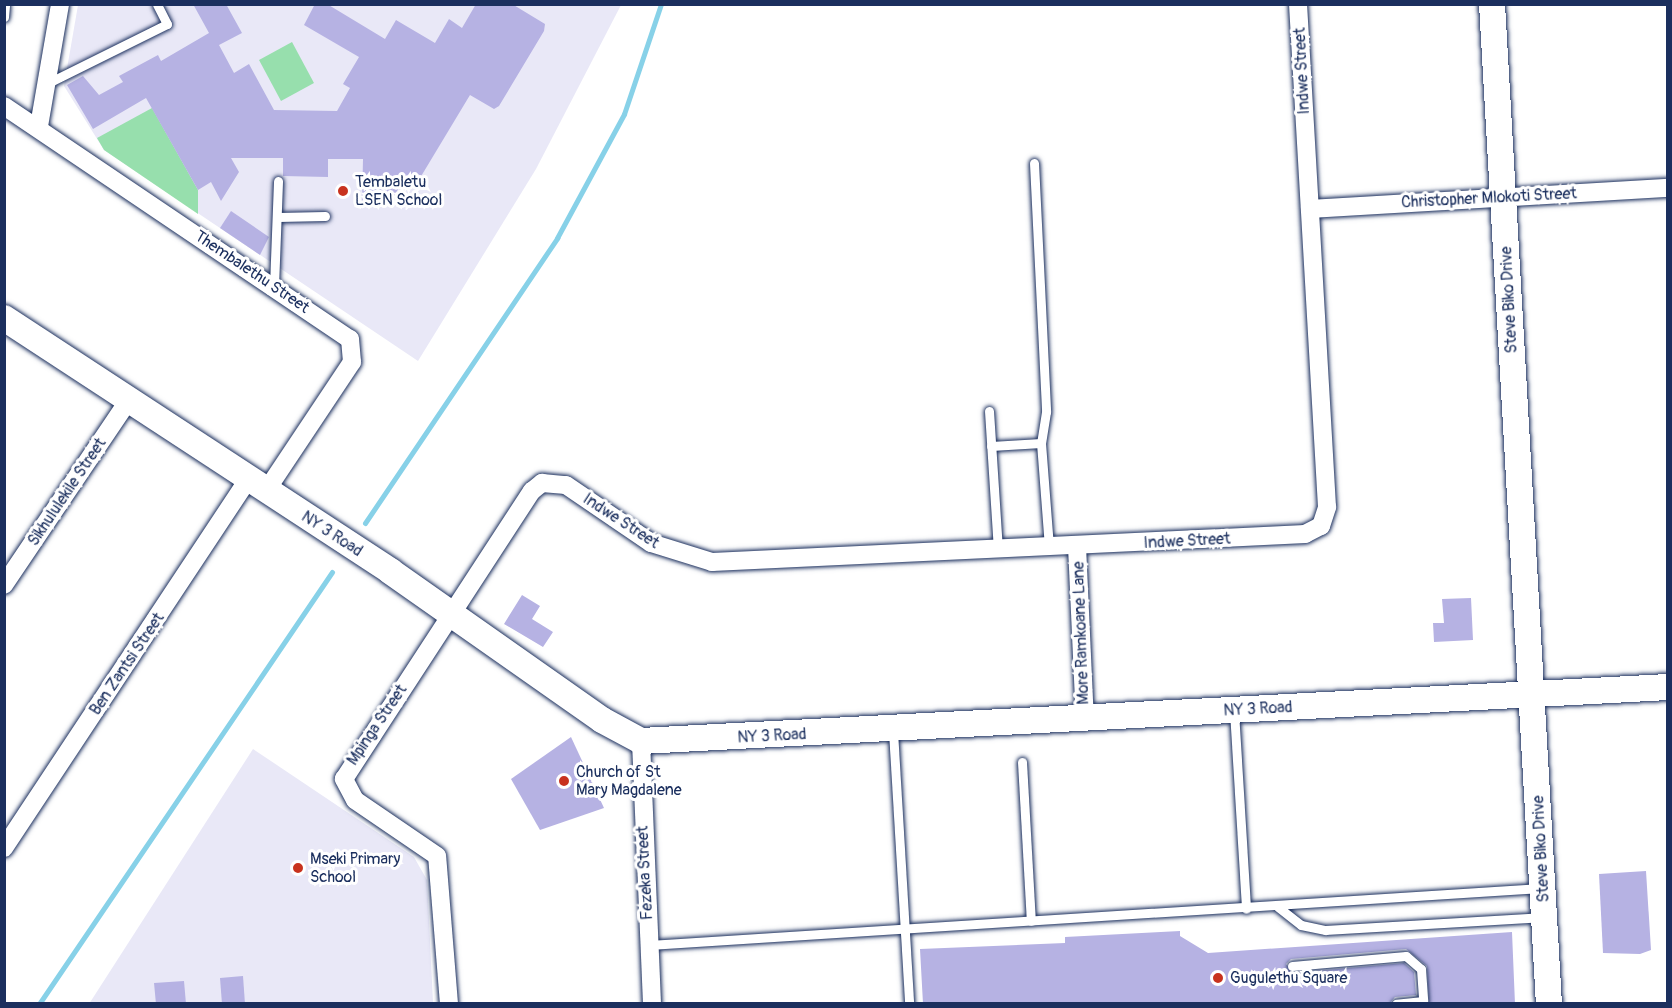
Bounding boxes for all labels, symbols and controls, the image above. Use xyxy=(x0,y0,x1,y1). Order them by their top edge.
street label: Indwe Street xyxy=(1290,27,1314,115)
place label: Tembaletu LSEN School xyxy=(355,172,442,210)
marker: Tembaletu LSEN School xyxy=(336,184,350,198)
street label: Christopher Mlokoti Street xyxy=(1401,184,1577,212)
street label: Thembalethu Street xyxy=(191,227,313,317)
street label: Steve Biko Drive xyxy=(1497,246,1521,354)
street label: Sikhululekile Street xyxy=(24,434,110,550)
street label: Indwe Street xyxy=(579,489,663,553)
street label: NY 3 Road xyxy=(298,507,366,561)
street label: Indwe Street xyxy=(1143,529,1231,553)
street label: More Ramkoane Lane xyxy=(1069,561,1093,705)
street label: Ben Zantsi Street xyxy=(86,609,168,719)
street label: Mpinga Street xyxy=(343,681,411,769)
street label: NY 3 Road xyxy=(1223,698,1293,720)
street label: NY 3 Road xyxy=(737,725,807,747)
place label: Church of St Mary Magdalene xyxy=(576,762,682,800)
marker: Church of St Mary Magdalene xyxy=(557,774,571,788)
street label: Steve Biko Drive xyxy=(1529,795,1553,903)
street label: Fezeka Street xyxy=(633,825,657,921)
place label: Mseki Primary School xyxy=(310,849,400,887)
marker: Mseki Primary School xyxy=(291,861,305,875)
place label: Gugulethu Square xyxy=(1230,968,1348,988)
marker: Gugulethu Square xyxy=(1211,971,1225,985)

